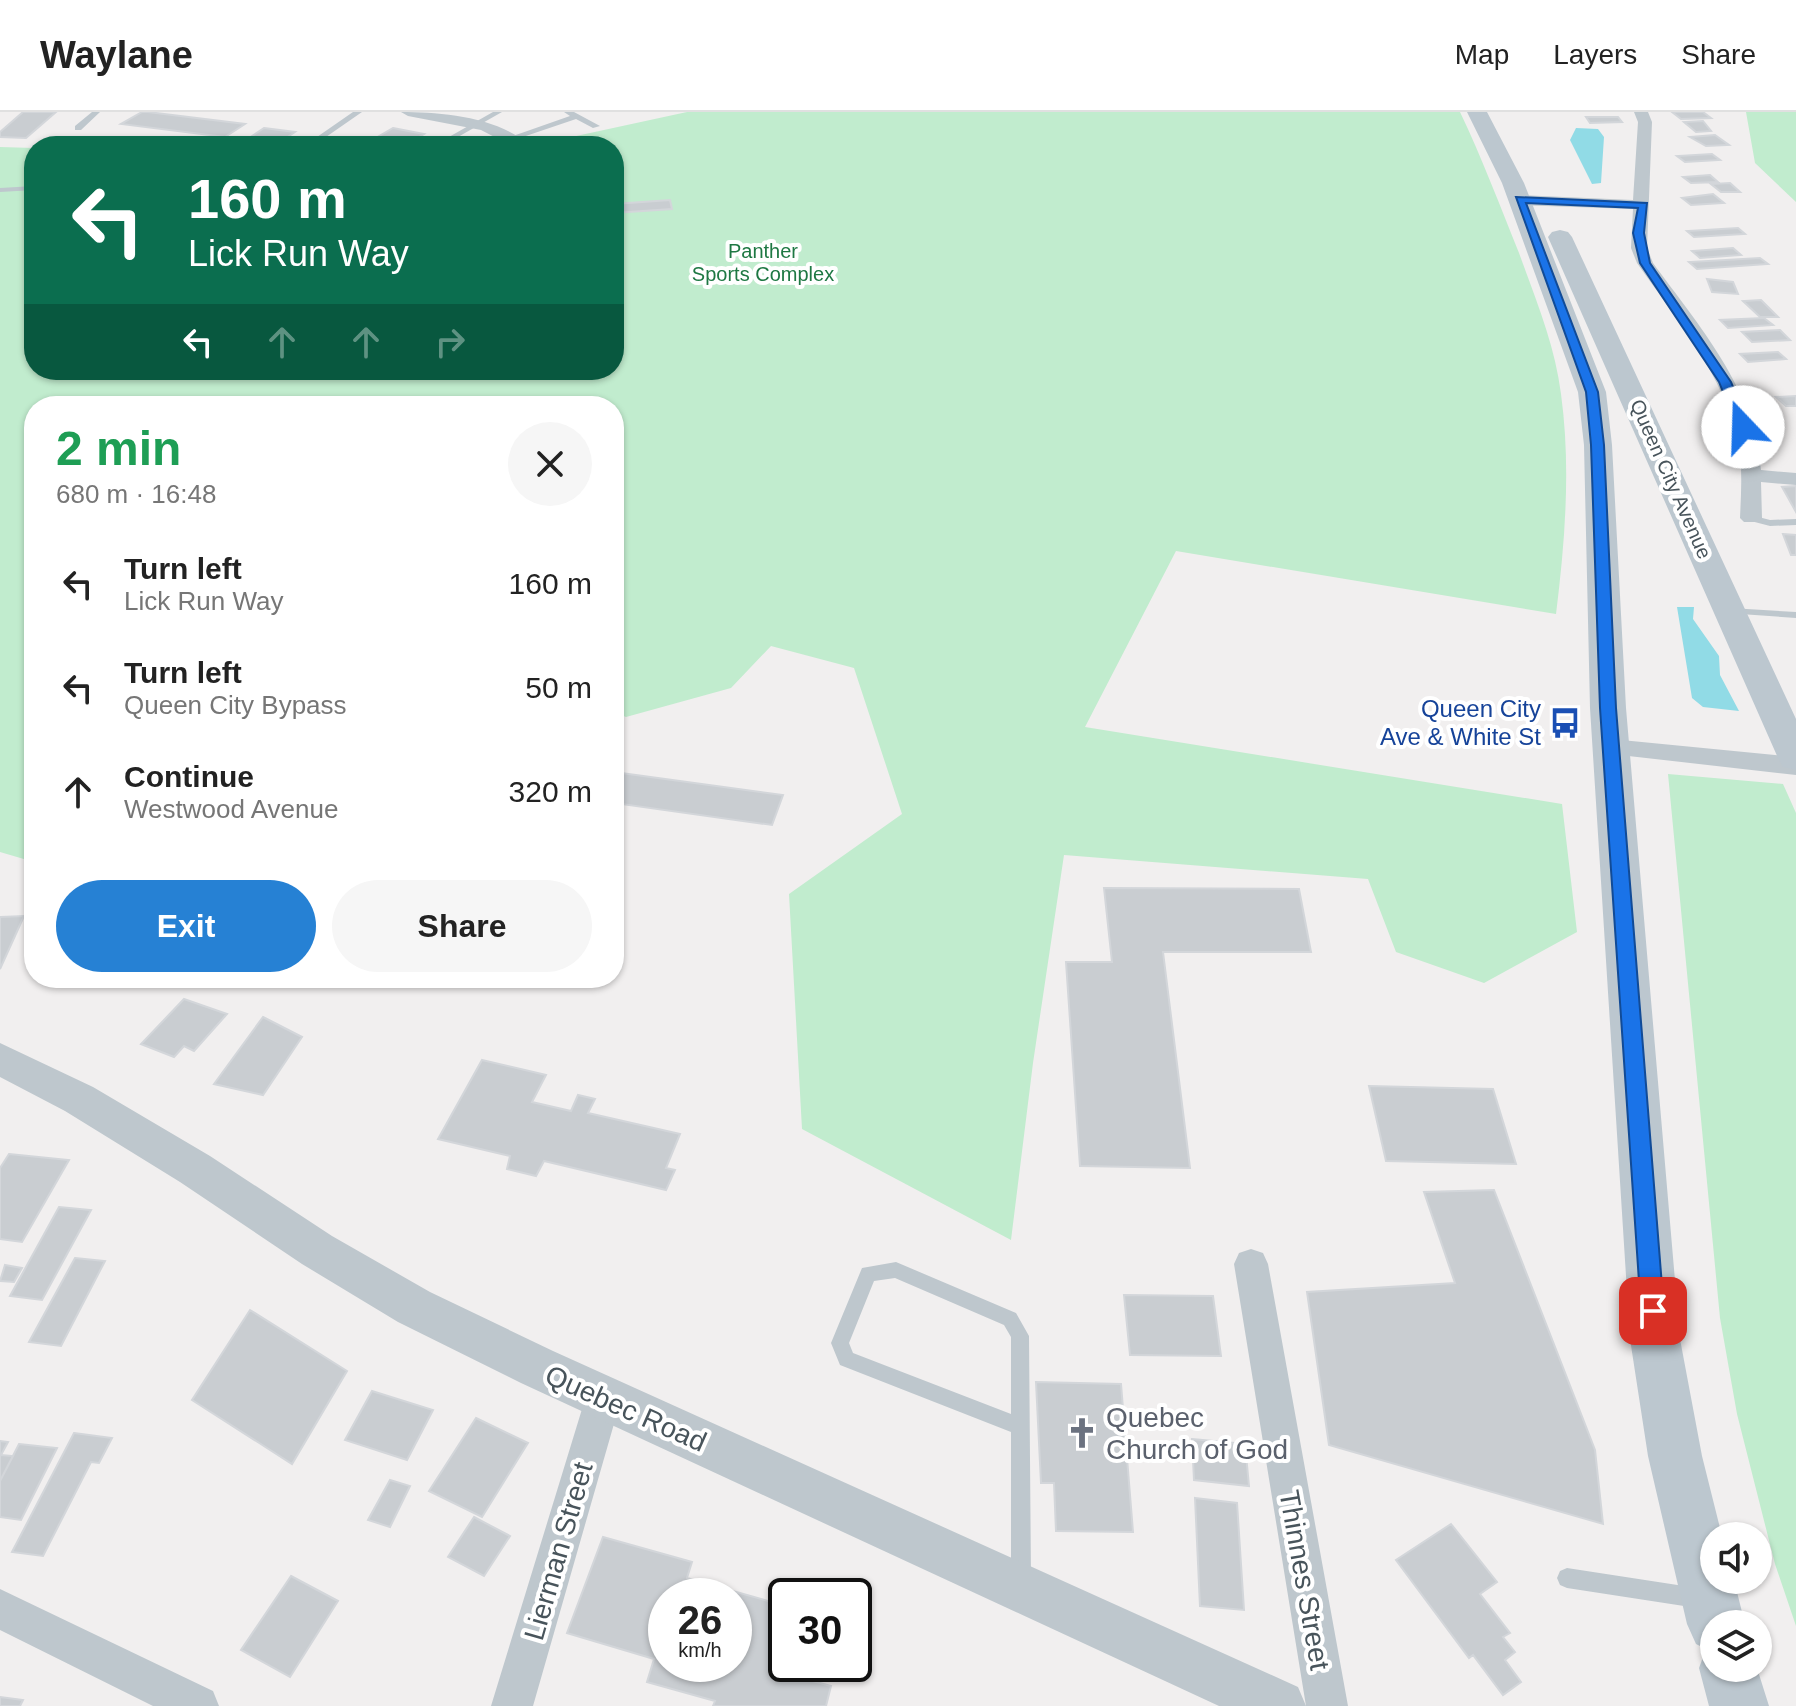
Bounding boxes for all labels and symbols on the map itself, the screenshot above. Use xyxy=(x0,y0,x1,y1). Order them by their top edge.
park label: Panther Sports Complex xyxy=(692,240,834,285)
position arrow xyxy=(1701,385,1785,469)
street label: Queen City Avenue xyxy=(1626,396,1716,562)
place label: Queen City Ave & White St xyxy=(1380,695,1541,750)
bus stop icon: Queen City Ave & White St xyxy=(1548,706,1582,740)
pin xyxy=(1619,1277,1687,1345)
street label: Quebec Road xyxy=(541,1359,711,1458)
place label: Quebec Church of God xyxy=(1106,1402,1288,1465)
church icon: Quebec Church of God xyxy=(1065,1416,1099,1450)
street label: Lierman Street xyxy=(518,1458,599,1644)
street label: Thinnes Street xyxy=(1273,1488,1336,1673)
speed limit sign: 30 xyxy=(768,1578,872,1682)

